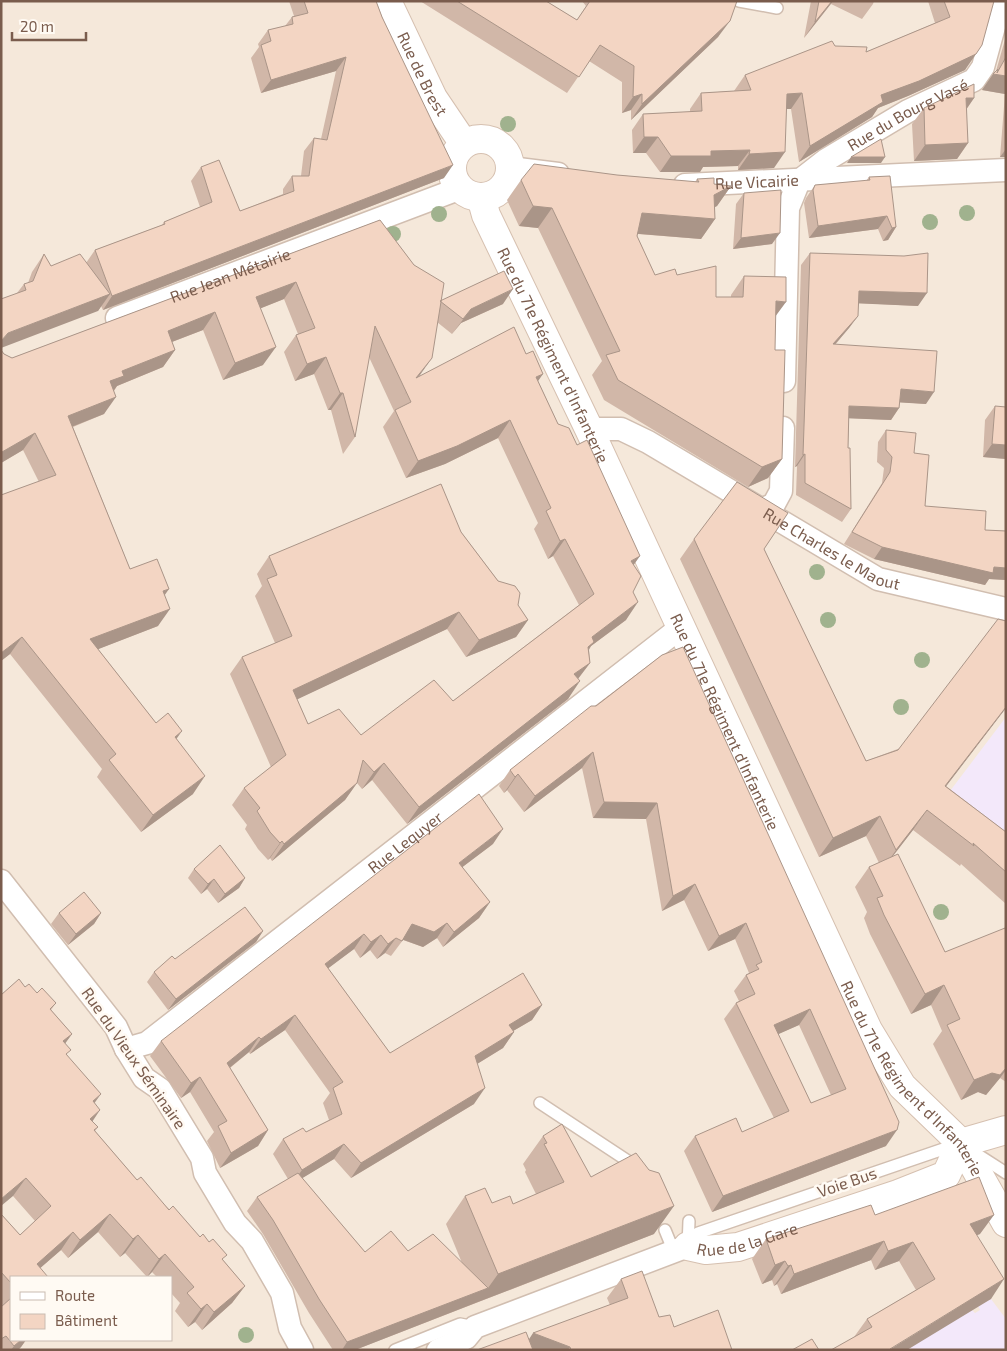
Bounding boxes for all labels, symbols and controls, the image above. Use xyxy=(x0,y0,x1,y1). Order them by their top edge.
scale bar xyxy=(12,10,86,42)
text: 20 m xyxy=(20,17,54,35)
street label: Rue de Brest xyxy=(394,29,452,119)
street label: Rue du Bourg Vasé xyxy=(843,74,971,154)
street label: Rue Vicairie xyxy=(714,170,799,193)
street label: Rue Jean Métairie xyxy=(167,243,293,306)
street label: Rue du 71e Régiment d'Infanterie xyxy=(494,244,613,466)
street label: Rue Charles le Maout xyxy=(760,503,902,593)
street label: Rue du 71e Régiment d'Infanterie xyxy=(667,610,784,833)
street label: Rue Lequyer xyxy=(364,806,446,877)
street label: Rue du 71e Régiment d'Infanterie xyxy=(837,978,987,1179)
street label: Rue du Vieux Séminaire xyxy=(78,983,191,1132)
street label: Voie Bus xyxy=(815,1163,879,1201)
street label: Rue de la Gare xyxy=(695,1218,800,1259)
legend xyxy=(10,1276,172,1341)
text: Route xyxy=(55,1286,95,1304)
text: Bâtiment xyxy=(55,1311,118,1329)

